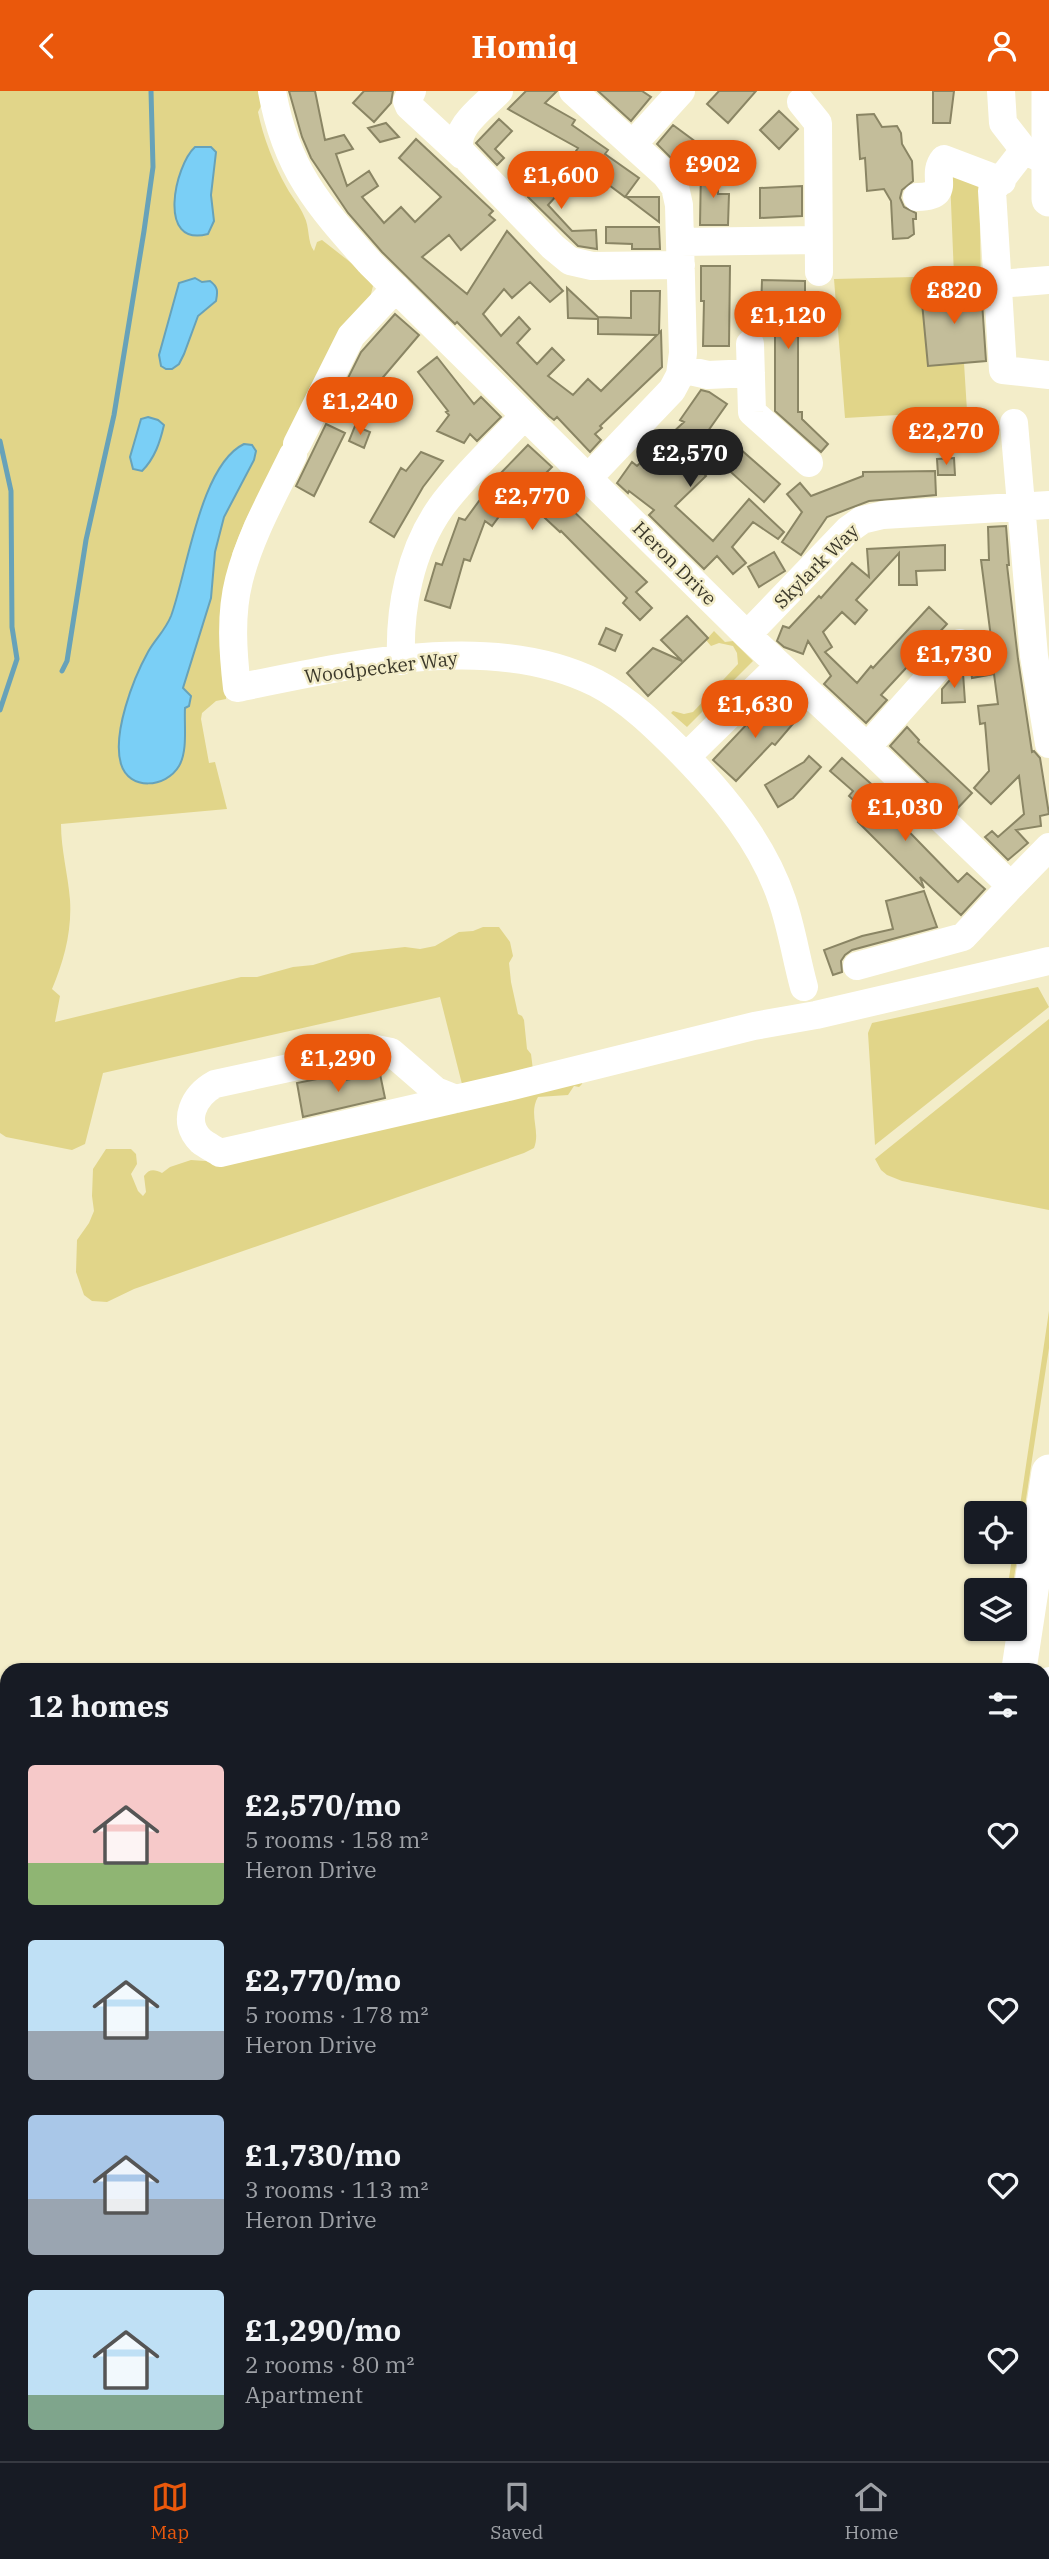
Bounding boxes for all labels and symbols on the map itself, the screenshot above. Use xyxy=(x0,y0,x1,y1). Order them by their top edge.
pin: £902 xyxy=(672,141,754,200)
pin: £1,600 xyxy=(504,151,618,211)
pin: £820 xyxy=(913,267,995,326)
pin: £1,120 xyxy=(731,292,845,351)
pin: £1,240 xyxy=(303,377,417,437)
pin: £2,270 xyxy=(889,407,1003,467)
pin: £2,570 xyxy=(633,429,747,489)
pin: £2,770 xyxy=(475,473,589,532)
street label: Heron Drive xyxy=(628,516,722,610)
street label: Skylark Way xyxy=(769,518,864,613)
pin: £1,730 xyxy=(897,631,1011,690)
street label: Woodpecker Way xyxy=(303,646,460,688)
pin: £1,630 xyxy=(698,681,812,740)
pin: £1,030 xyxy=(848,783,962,843)
pin: £1,290 xyxy=(281,1035,395,1094)

